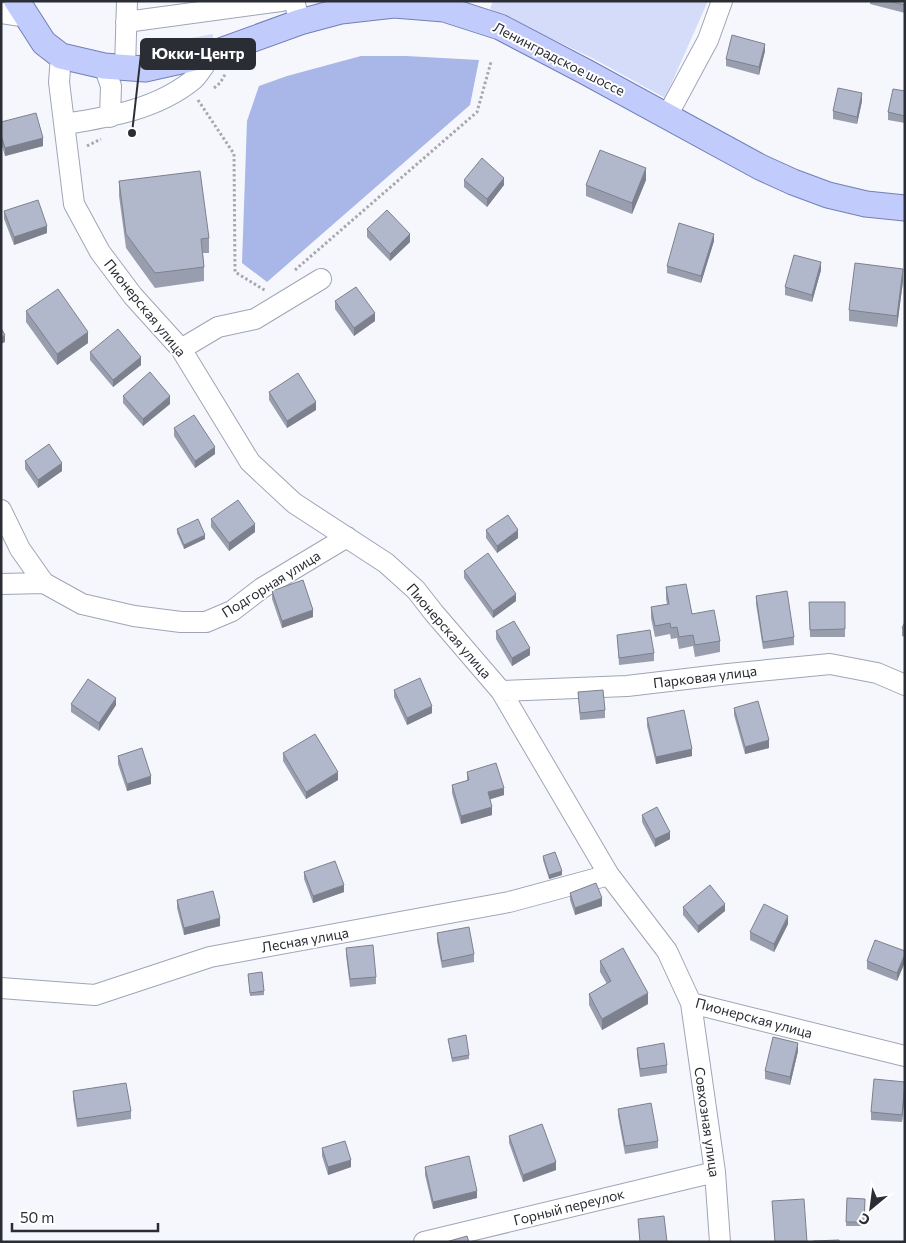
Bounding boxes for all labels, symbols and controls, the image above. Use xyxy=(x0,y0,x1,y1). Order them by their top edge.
street label: Ленинградское шоссе xyxy=(491,18,628,99)
callout: Юкки-Центр xyxy=(141,39,255,69)
text: Юкки-Центр xyxy=(151,44,245,62)
street label: Пионерская улица xyxy=(101,256,190,360)
street label: Подгорная улица xyxy=(218,546,323,621)
street label: Пионерская улица xyxy=(403,580,495,682)
street label: Парковая улица xyxy=(652,662,758,691)
street label: Лесная улица xyxy=(260,923,350,956)
street label: Пионерская улица xyxy=(694,994,814,1041)
street label: Совхозная улица xyxy=(691,1066,724,1178)
north arrow xyxy=(846,1183,896,1233)
street label: Горный переулок xyxy=(512,1184,627,1229)
scale bar xyxy=(12,1200,159,1232)
text: 50 m xyxy=(20,1208,54,1226)
text: С xyxy=(856,1210,873,1230)

